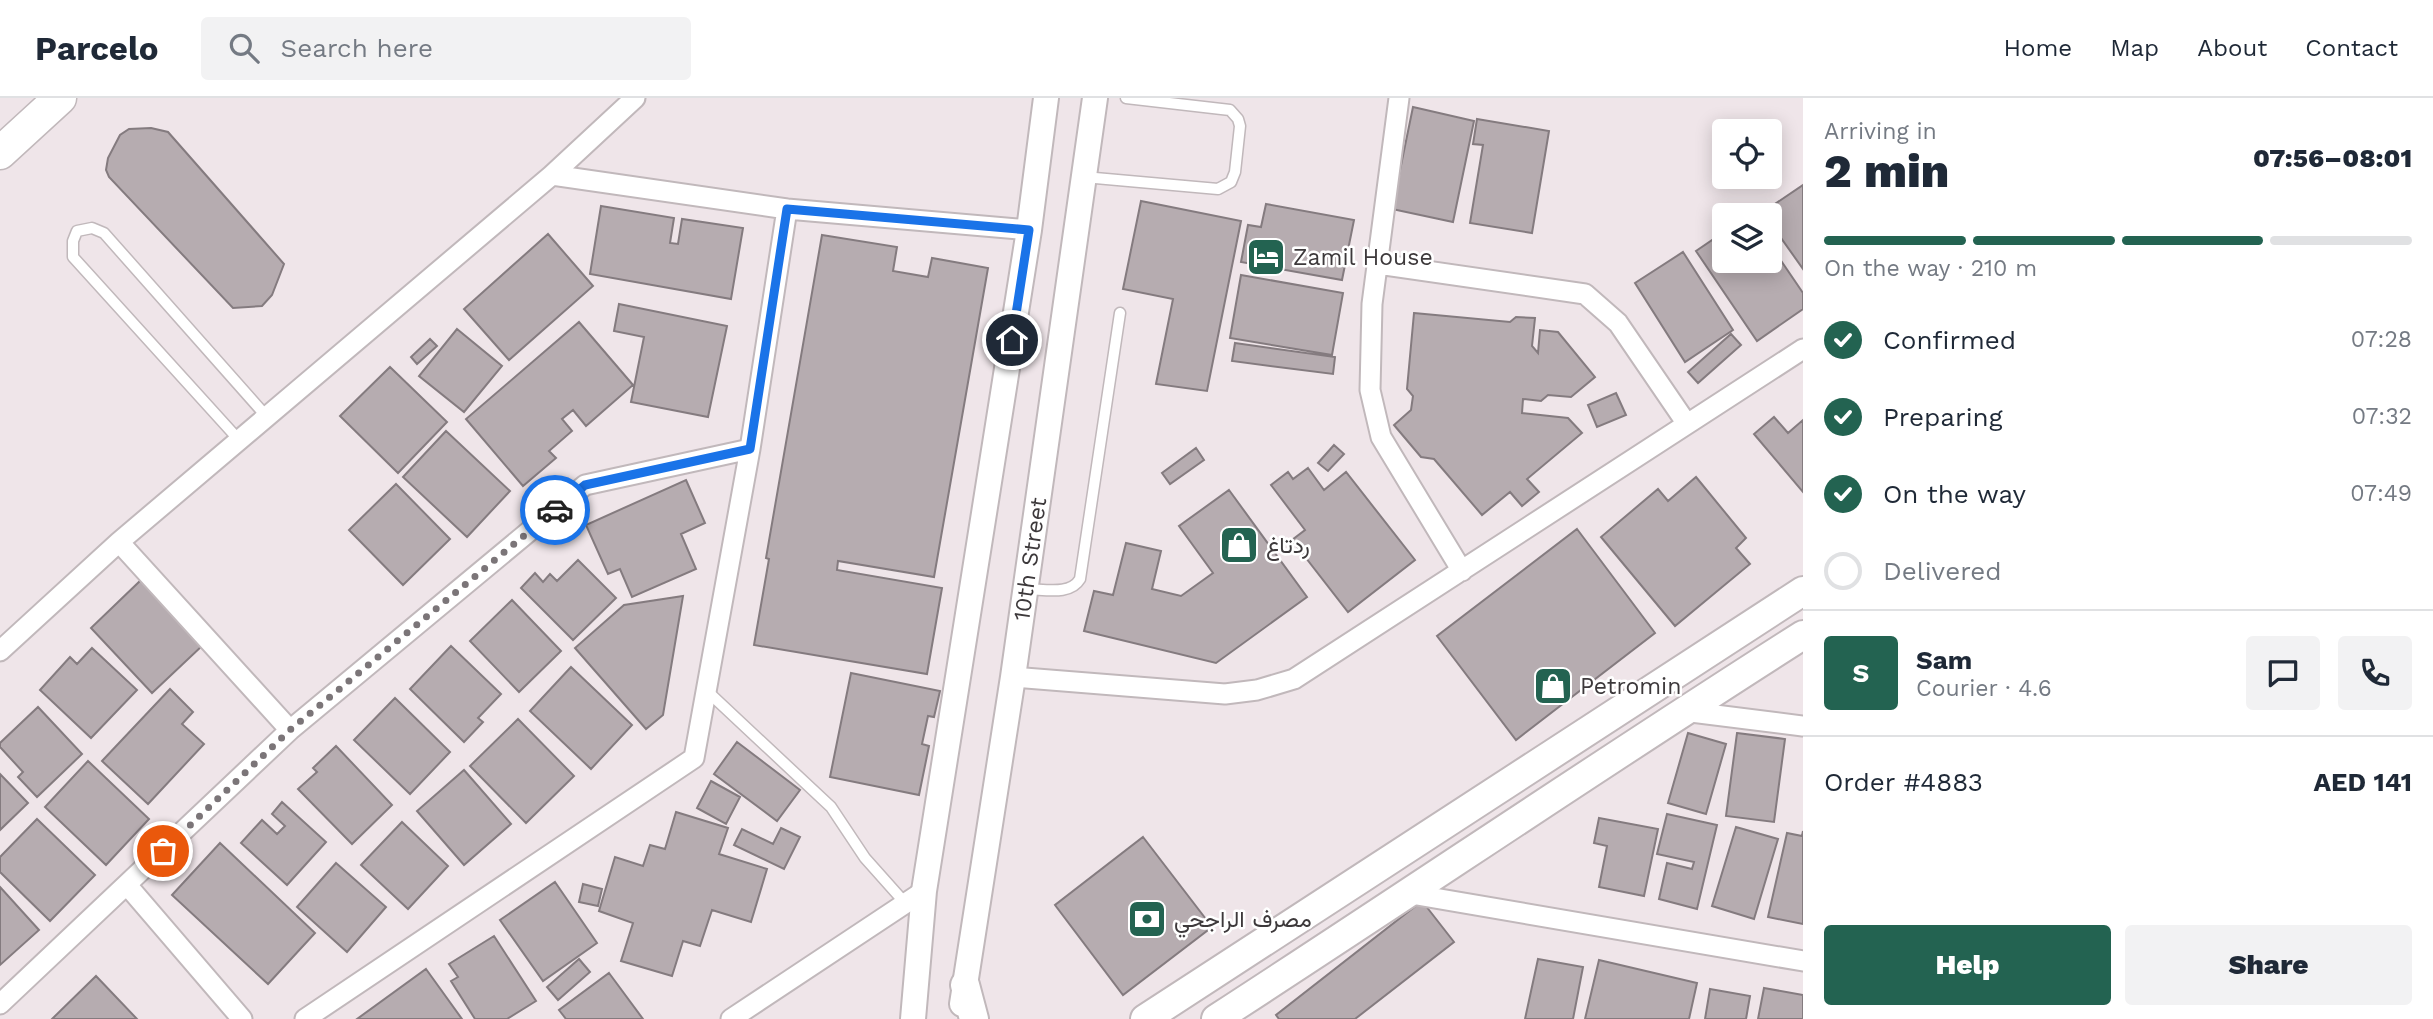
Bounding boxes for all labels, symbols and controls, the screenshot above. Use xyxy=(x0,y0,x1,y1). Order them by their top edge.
search box xyxy=(201,17,691,80)
text: Parcelo xyxy=(35,29,159,68)
icon: search xyxy=(225,29,263,67)
text: Search here xyxy=(281,33,433,63)
text: Home xyxy=(2004,34,2072,62)
text: Map xyxy=(2110,34,2159,62)
text: About xyxy=(2197,34,2267,62)
text: Contact xyxy=(2305,34,2398,62)
text: Arriving in xyxy=(1824,118,1937,145)
map controls xyxy=(1712,119,1782,273)
button: locate xyxy=(1712,119,1782,189)
text: 07:56–08:01 xyxy=(2253,143,2412,173)
text: 2 min xyxy=(1824,144,1949,198)
button: layers xyxy=(1712,203,1782,273)
hotel icon: Zamil House xyxy=(1245,236,1287,278)
place label: Zamil House xyxy=(1293,244,1433,271)
text: On the way · 210 m xyxy=(1824,255,2037,282)
pin xyxy=(982,310,1042,370)
icon: home xyxy=(993,321,1031,359)
icon: check xyxy=(1824,321,1862,359)
text: Confirmed xyxy=(1883,325,2016,355)
text: 07:28 xyxy=(2351,326,2412,353)
icon: check xyxy=(1824,398,1862,436)
text: Preparing xyxy=(1883,402,2003,432)
text: 07:32 xyxy=(2352,403,2412,430)
courier xyxy=(520,475,590,545)
icon: check xyxy=(1824,475,1862,513)
text: On the way xyxy=(1883,479,2026,509)
text: 07:49 xyxy=(2350,480,2412,507)
icon: car xyxy=(536,491,574,529)
street label: 10th Street xyxy=(1008,495,1052,623)
shop icon: ردتاغ xyxy=(1218,524,1260,566)
place label: ردتاغ xyxy=(1266,532,1310,561)
text: Delivered xyxy=(1883,556,2002,586)
button: chat xyxy=(2246,636,2320,710)
button: phone xyxy=(2338,636,2412,710)
text: Sam xyxy=(1916,645,1972,675)
text: S xyxy=(1853,658,1869,688)
shop icon: Petromin xyxy=(1532,665,1574,707)
place label: Petromin xyxy=(1580,673,1681,700)
text: Courier · 4.6 xyxy=(1916,675,2052,702)
text: Order #4883 xyxy=(1824,767,1983,797)
text: AED 141 xyxy=(2314,767,2412,797)
pin xyxy=(133,821,193,881)
icon: bag xyxy=(144,832,182,870)
bank icon: مصرف الراجحي xyxy=(1126,898,1168,940)
place label: مصرف الراجحي xyxy=(1174,906,1312,938)
button: Help xyxy=(1824,925,2111,1005)
button: Share xyxy=(2125,925,2412,1005)

